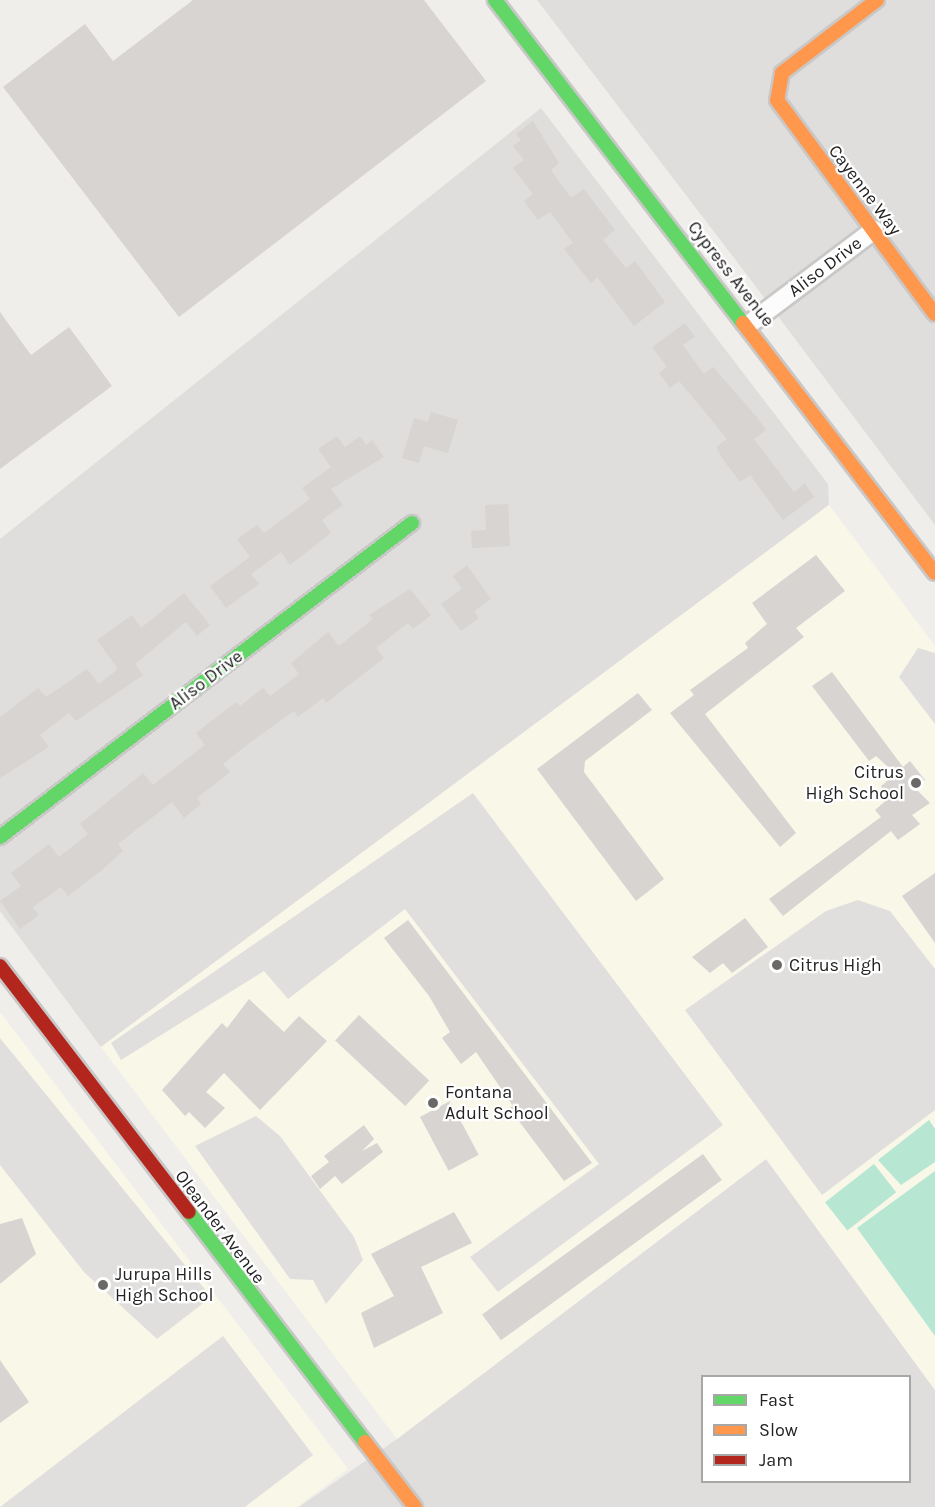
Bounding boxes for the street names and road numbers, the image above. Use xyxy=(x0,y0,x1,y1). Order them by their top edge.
street label: Cayenne Way xyxy=(824,141,906,239)
street label: Cypress Avenue xyxy=(683,217,779,331)
street label: Aliso Drive xyxy=(784,232,866,302)
street label: Aliso Drive xyxy=(165,645,247,715)
street label: Oleander Avenue xyxy=(170,1166,270,1288)

